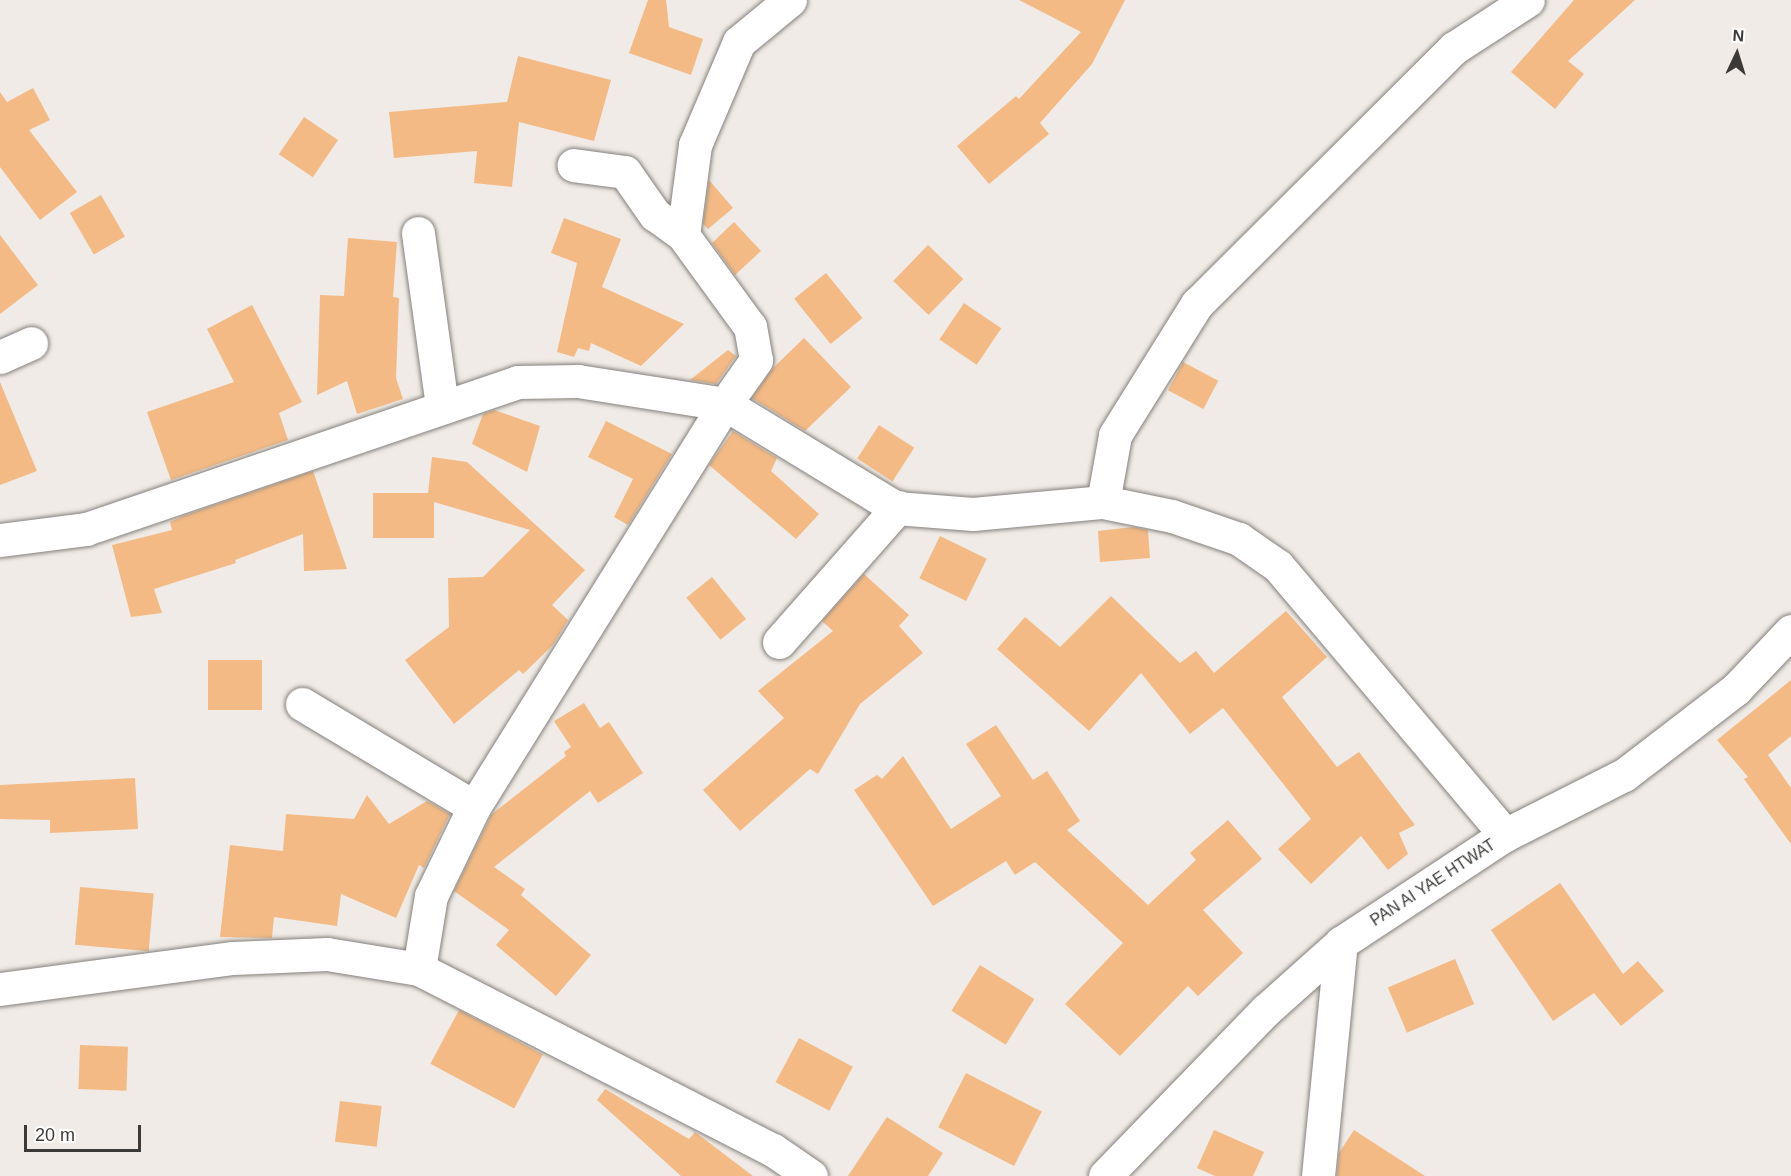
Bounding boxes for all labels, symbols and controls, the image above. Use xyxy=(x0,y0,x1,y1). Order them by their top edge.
north arrow xyxy=(1707,24,1767,84)
text: N xyxy=(1732,27,1745,44)
street label: PAN AI YAE HTWAT xyxy=(1367,835,1499,931)
scale bar xyxy=(27,1113,144,1151)
text: 20 m xyxy=(35,1125,75,1145)

